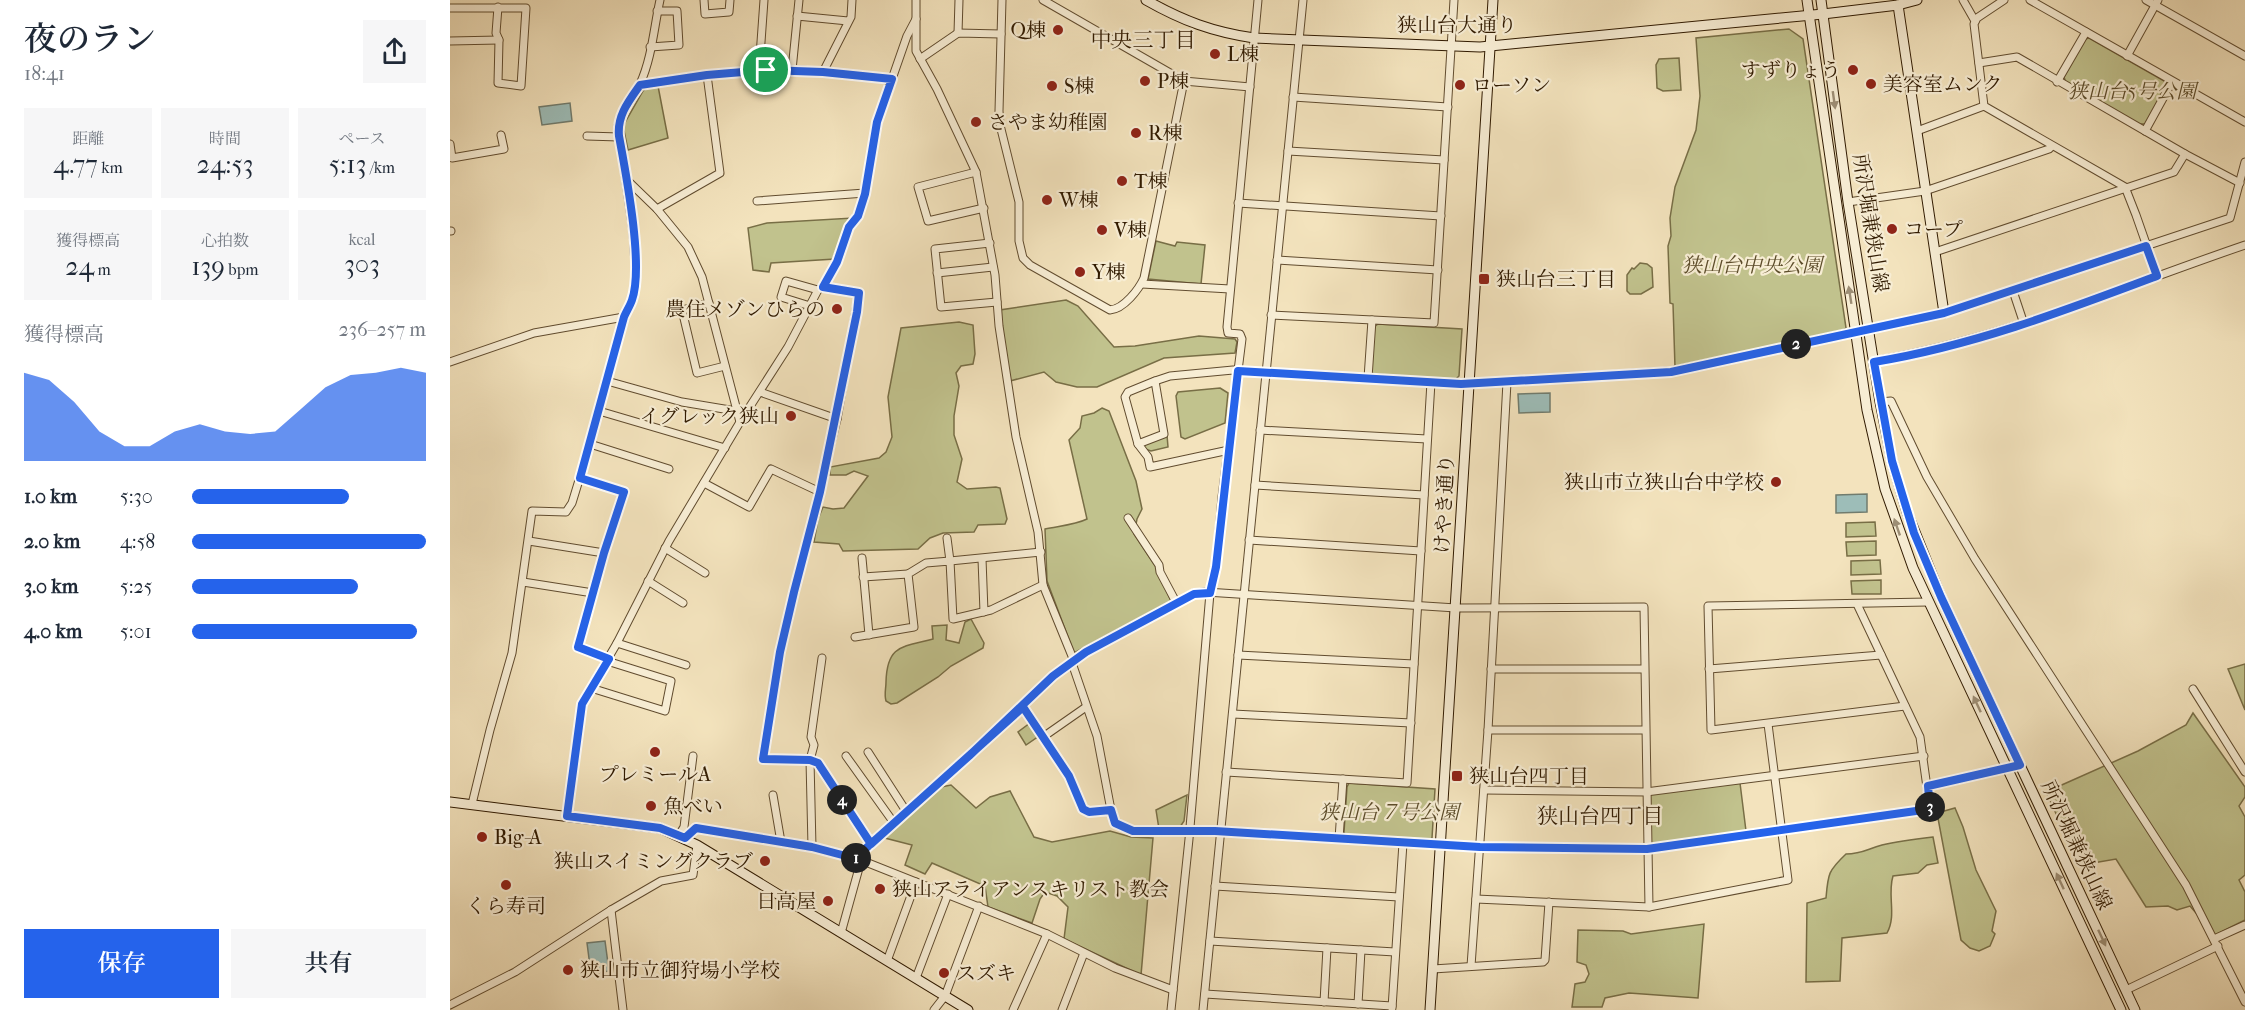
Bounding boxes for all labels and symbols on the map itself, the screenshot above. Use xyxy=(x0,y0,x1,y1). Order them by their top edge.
street label: 狭山台大通り xyxy=(1397,14,1517,37)
place label: Q棟 xyxy=(1011,19,1046,42)
marker: Q棟 xyxy=(1051,23,1065,37)
district label: 中央三丁目 xyxy=(1091,28,1196,52)
place label: L棟 xyxy=(1227,43,1259,66)
pin xyxy=(740,44,791,95)
marker: L棟 xyxy=(1208,47,1222,61)
place label: すずりょう xyxy=(1741,59,1841,82)
marker: すずりょう xyxy=(1846,63,1860,77)
place label: P棟 xyxy=(1157,70,1189,93)
place label: 美容室ムンク xyxy=(1883,73,2003,96)
marker: P棟 xyxy=(1138,74,1152,88)
place label: ローソン xyxy=(1472,74,1551,97)
place label: S棟 xyxy=(1064,75,1094,98)
marker: 美容室ムンク xyxy=(1864,77,1878,91)
marker: ローソン xyxy=(1453,78,1467,92)
marker: S棟 xyxy=(1045,79,1059,93)
park label: 狭山台5号公園 xyxy=(2068,80,2199,103)
one-way arrow xyxy=(1830,90,1839,109)
place label: さやま幼稚園 xyxy=(988,111,1108,134)
marker: さやま幼稚園 xyxy=(969,115,983,129)
place label: R棟 xyxy=(1148,122,1183,145)
marker: R棟 xyxy=(1129,126,1143,140)
street label: 所沢堀兼狭山線 xyxy=(1848,152,1893,294)
place label: T棟 xyxy=(1134,170,1168,193)
marker: T棟 xyxy=(1115,174,1129,188)
place label: W棟 xyxy=(1058,189,1099,212)
marker: W棟 xyxy=(1040,193,1054,207)
place label: コープ xyxy=(1904,218,1963,241)
place label: V棟 xyxy=(1113,219,1147,242)
marker: コープ xyxy=(1885,222,1899,236)
marker: V棟 xyxy=(1095,223,1109,237)
park label: 狭山台中央公園 xyxy=(1682,254,1825,277)
place label: Y棟 xyxy=(1091,261,1126,284)
marker: Y棟 xyxy=(1073,265,1087,279)
place label: 狭山台三丁目 xyxy=(1496,268,1616,291)
marker: 狭山台三丁目 xyxy=(1477,272,1491,286)
one-way arrow xyxy=(1845,285,1854,304)
place label: 農住メゾンひらの xyxy=(666,298,825,321)
marker: 農住メゾンひらの xyxy=(830,302,844,316)
pin: 2 xyxy=(1781,329,1811,359)
place label: イグレック狭山 xyxy=(640,405,779,428)
marker: イグレック狭山 xyxy=(784,409,798,423)
street label: けやき通り xyxy=(1430,453,1459,555)
place label: 狭山市立狭山台中学校 xyxy=(1564,471,1764,494)
marker: 狭山市立狭山台中学校 xyxy=(1769,475,1783,489)
one-way arrow xyxy=(1892,518,1902,536)
one-way arrow xyxy=(1973,696,1982,713)
marker: プレミールA xyxy=(648,745,662,759)
place label: プレミールA xyxy=(599,763,712,786)
place label: 狭山台四丁目 xyxy=(1469,765,1589,788)
marker: 狭山台四丁目 xyxy=(1450,769,1464,783)
street label: 所沢堀兼狭山線 xyxy=(2037,777,2117,914)
pin: 4 xyxy=(827,785,857,815)
pin: 3 xyxy=(1915,792,1945,822)
place label: 魚べい xyxy=(663,795,723,818)
marker: 魚べい xyxy=(644,799,658,813)
park label: 狭山台７号公園 xyxy=(1319,801,1462,824)
district label: 狭山台四丁目 xyxy=(1537,804,1663,828)
place label: Big-A xyxy=(494,826,543,849)
marker: Big-A xyxy=(475,830,489,844)
pin: 1 xyxy=(841,843,871,873)
place label: 狭山スイミングクラブ xyxy=(554,850,753,873)
marker: 狭山スイミングクラブ xyxy=(758,854,772,868)
one-way arrow xyxy=(2056,872,2065,889)
marker: くら寿司 xyxy=(499,878,513,892)
place label: 狭山アライアンスキリスト教会 xyxy=(892,878,1169,901)
marker: 狭山アライアンスキリスト教会 xyxy=(873,882,887,896)
place label: 日高屋 xyxy=(756,890,816,913)
marker: 日高屋 xyxy=(821,894,835,908)
place label: くら寿司 xyxy=(466,895,546,918)
one-way arrow xyxy=(2097,930,2106,947)
place label: 狭山市立御狩場小学校 xyxy=(580,959,780,982)
place label: スズキ xyxy=(956,962,1016,985)
marker: 狭山市立御狩場小学校 xyxy=(561,963,575,977)
marker: スズキ xyxy=(937,966,951,980)

